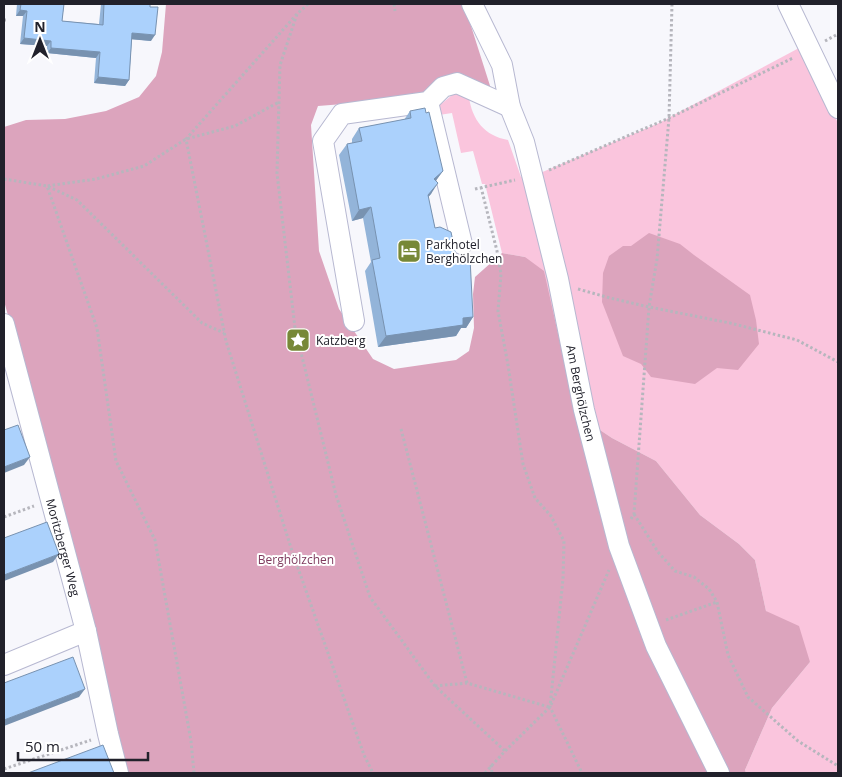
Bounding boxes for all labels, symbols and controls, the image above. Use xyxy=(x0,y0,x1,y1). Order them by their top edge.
north arrow xyxy=(15,15,65,65)
text: N xyxy=(34,17,46,36)
place label: Parkhotel Berghölzchen xyxy=(426,236,502,267)
hotel icon: Parkhotel Berghölzchen xyxy=(396,238,422,264)
place icon: Katzberg xyxy=(285,327,311,353)
place label: Katzberg xyxy=(316,332,366,349)
street label: Am Berghölzchen xyxy=(563,343,600,443)
street label: Moritzberger Weg xyxy=(42,496,85,598)
park label: Berghölzchen xyxy=(258,551,334,568)
scale bar xyxy=(18,730,148,762)
text: 50 m xyxy=(25,736,60,756)

